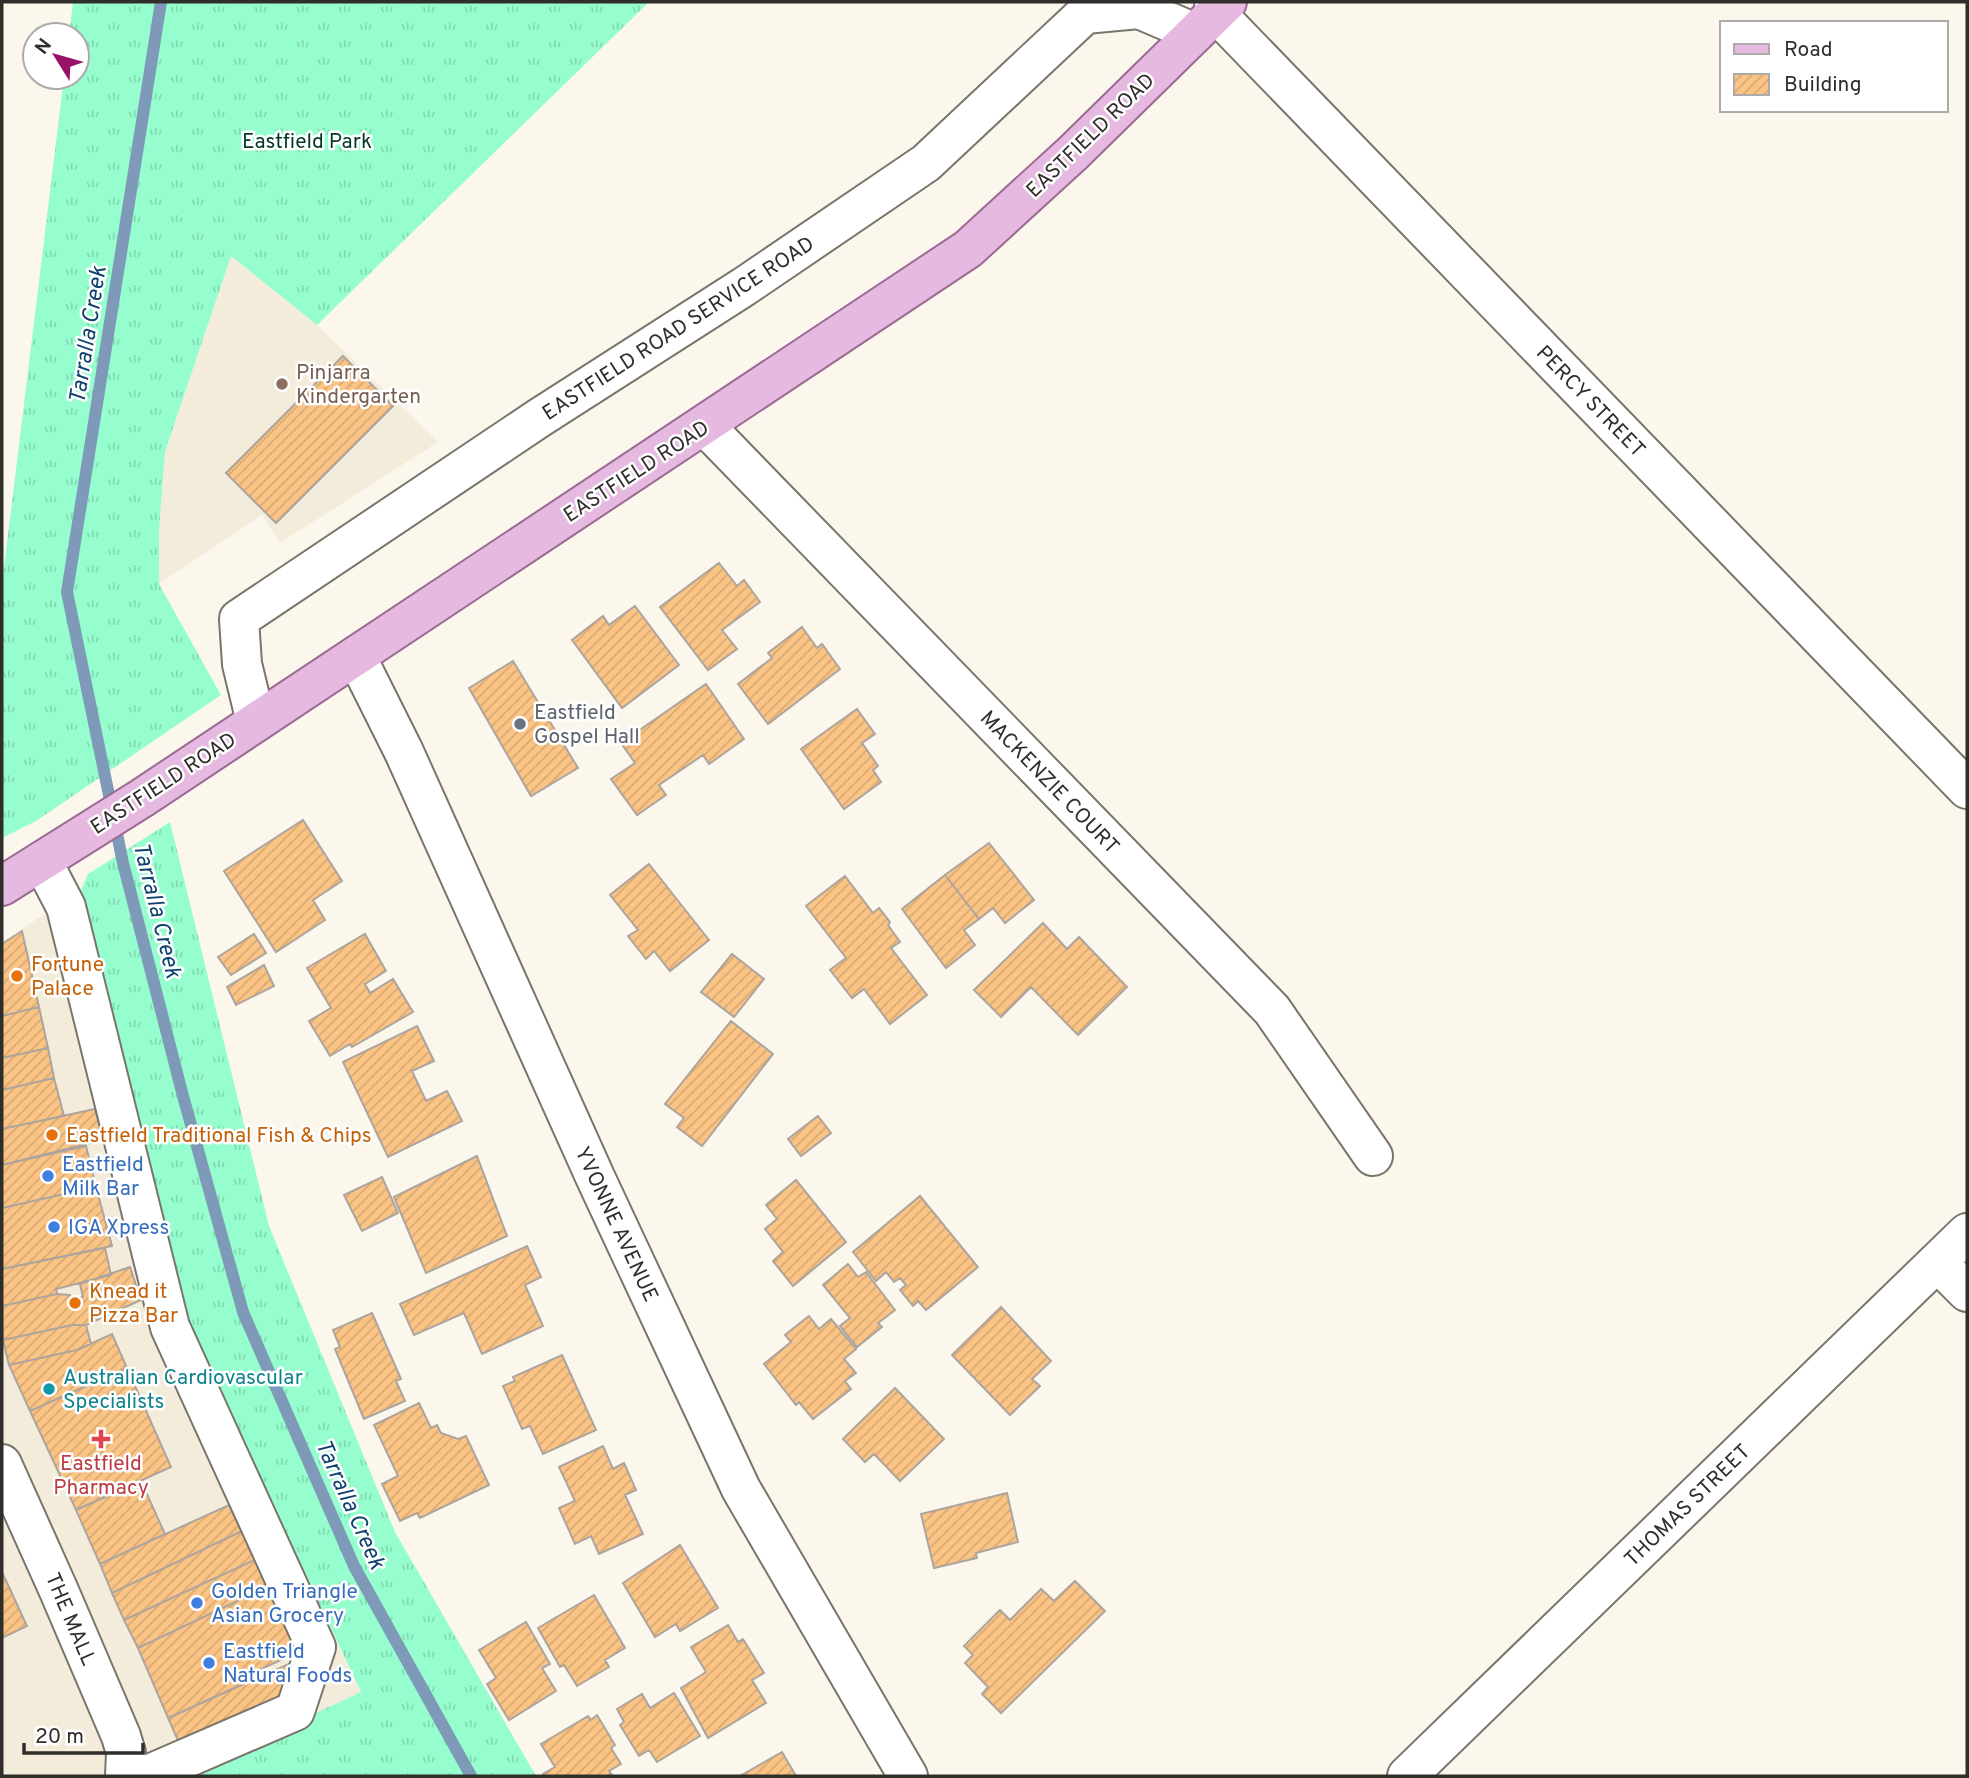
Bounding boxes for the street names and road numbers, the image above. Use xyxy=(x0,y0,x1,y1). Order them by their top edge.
street label: EASTFIELD ROAD xyxy=(1021,68,1161,204)
street label: EASTFIELD ROAD SERVICE ROAD xyxy=(538,231,820,427)
street label: PERCY STREET xyxy=(1530,340,1650,464)
street label: EASTFIELD ROAD xyxy=(559,415,715,529)
street label: MACKENZIE COURT xyxy=(973,706,1124,861)
street label: EASTFIELD ROAD xyxy=(86,727,242,841)
street label: YVONNE AVENUE xyxy=(568,1143,663,1307)
street label: THOMAS STREET xyxy=(1619,1439,1757,1573)
street label: THE MALL xyxy=(38,1569,101,1670)

